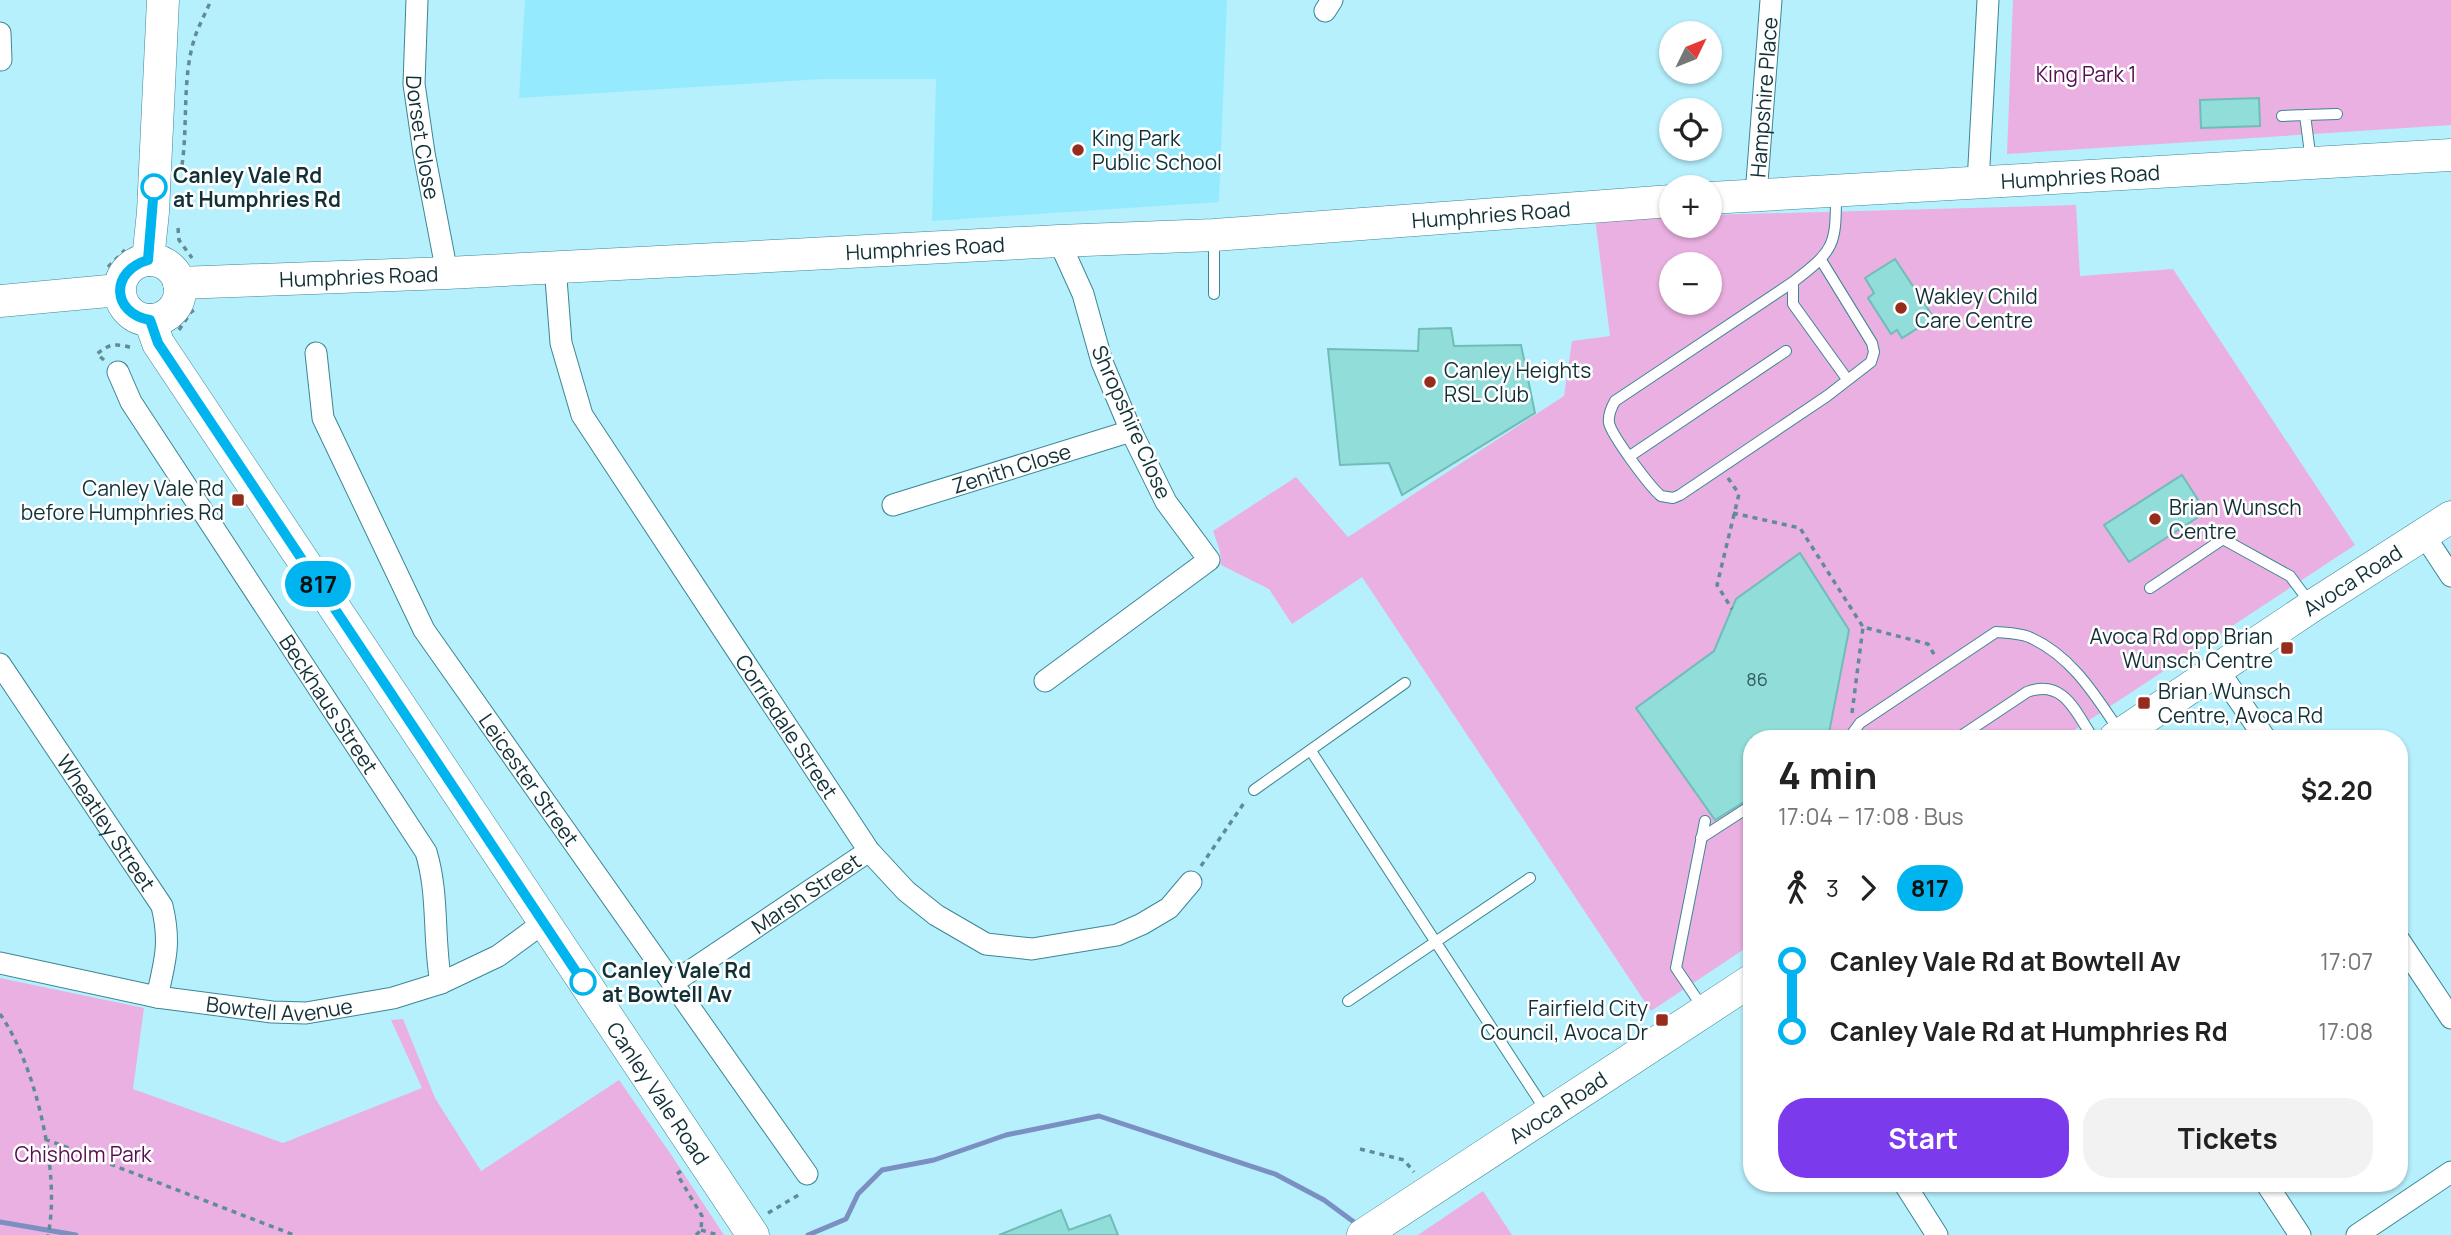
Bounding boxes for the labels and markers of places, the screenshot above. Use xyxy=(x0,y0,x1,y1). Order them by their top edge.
place label: King Park Public School xyxy=(1092,124,1222,176)
marker: King Park Public School xyxy=(1070,142,1086,158)
place label: Canley Vale Rd at Humphries Rd xyxy=(173,161,341,213)
marker: Canley Vale Rd at Humphries Rd xyxy=(141,174,167,200)
place label: Wakley Child Care Centre xyxy=(1915,282,2038,334)
marker: Wakley Child Care Centre xyxy=(1893,300,1909,316)
place label: Canley Heights RSL Club xyxy=(1444,356,1591,408)
marker: Canley Heights RSL Club xyxy=(1422,374,1438,390)
place label: Canley Vale Rd before Humphries Rd xyxy=(21,474,224,526)
marker: Canley Vale Rd before Humphries Rd xyxy=(230,492,246,508)
place label: Brian Wunsch Centre xyxy=(2169,493,2302,545)
marker: Brian Wunsch Centre xyxy=(2147,511,2163,527)
place label: Avoca Rd opp Brian Wunsch Centre xyxy=(2090,622,2273,674)
marker: Avoca Rd opp Brian Wunsch Centre xyxy=(2279,640,2295,656)
place label: Brian Wunsch Centre, Avoca Rd xyxy=(2158,677,2323,729)
marker: Brian Wunsch Centre, Avoca Rd xyxy=(2136,695,2152,711)
place label: Canley Vale Rd at Bowtell Av xyxy=(602,956,751,1008)
marker: Canley Vale Rd at Bowtell Av xyxy=(570,969,596,995)
place label: Fairfield City Council, Avoca Dr xyxy=(1481,994,1648,1046)
marker: Fairfield City Council, Avoca Dr xyxy=(1654,1012,1670,1028)

